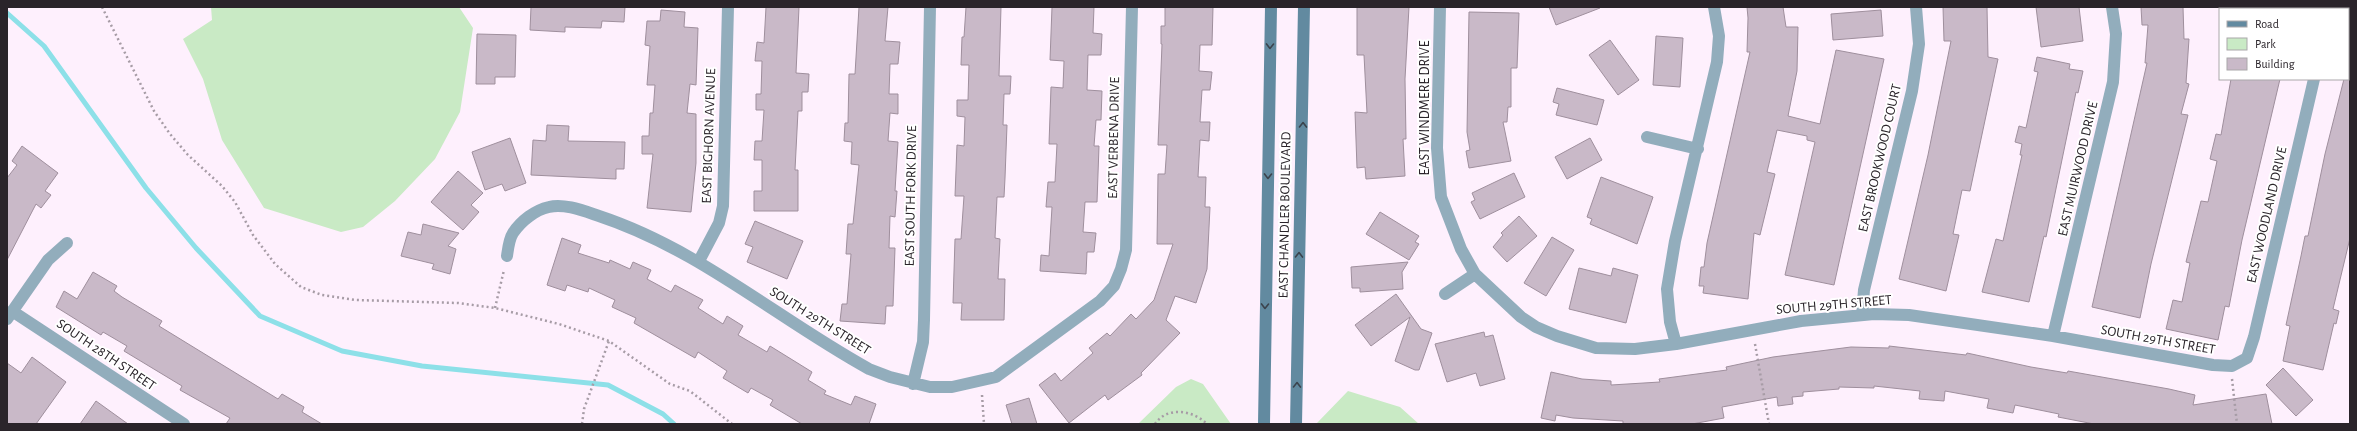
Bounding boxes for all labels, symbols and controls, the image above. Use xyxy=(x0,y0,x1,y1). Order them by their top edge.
legend xyxy=(2219,8,2349,80)
text: Road xyxy=(2255,18,2279,30)
text: Park xyxy=(2255,38,2276,50)
street label: EAST WINDMERE DRIVE xyxy=(1418,40,1432,175)
one-way arrow xyxy=(1266,43,1274,49)
text: Building xyxy=(2255,58,2295,70)
street label: EAST BIGHORN AVENUE xyxy=(700,68,718,204)
street label: EAST VERBENA DRIVE xyxy=(1106,77,1122,199)
street label: EAST BROOKWOOD COURT xyxy=(1856,83,1904,233)
street label: EAST MUIRWOOD DRIVE xyxy=(2056,100,2100,238)
one-way arrow xyxy=(1298,122,1307,128)
street label: EAST SOUTH FORK DRIVE xyxy=(903,125,919,267)
street label: EAST CHANDLER BOULEVARD xyxy=(1277,131,1293,299)
street label: EAST WOODLAND DRIVE xyxy=(2245,145,2290,284)
one-way arrow xyxy=(1263,173,1272,179)
one-way arrow xyxy=(1295,252,1304,258)
street label: SOUTH 29TH STREET xyxy=(767,284,873,358)
street label: SOUTH 29TH STREET xyxy=(1776,293,1893,317)
one-way arrow xyxy=(1261,303,1269,309)
street label: SOUTH 28TH STREET xyxy=(54,317,158,393)
street label: SOUTH 29TH STREET xyxy=(2100,323,2217,357)
one-way arrow xyxy=(1293,382,1301,388)

